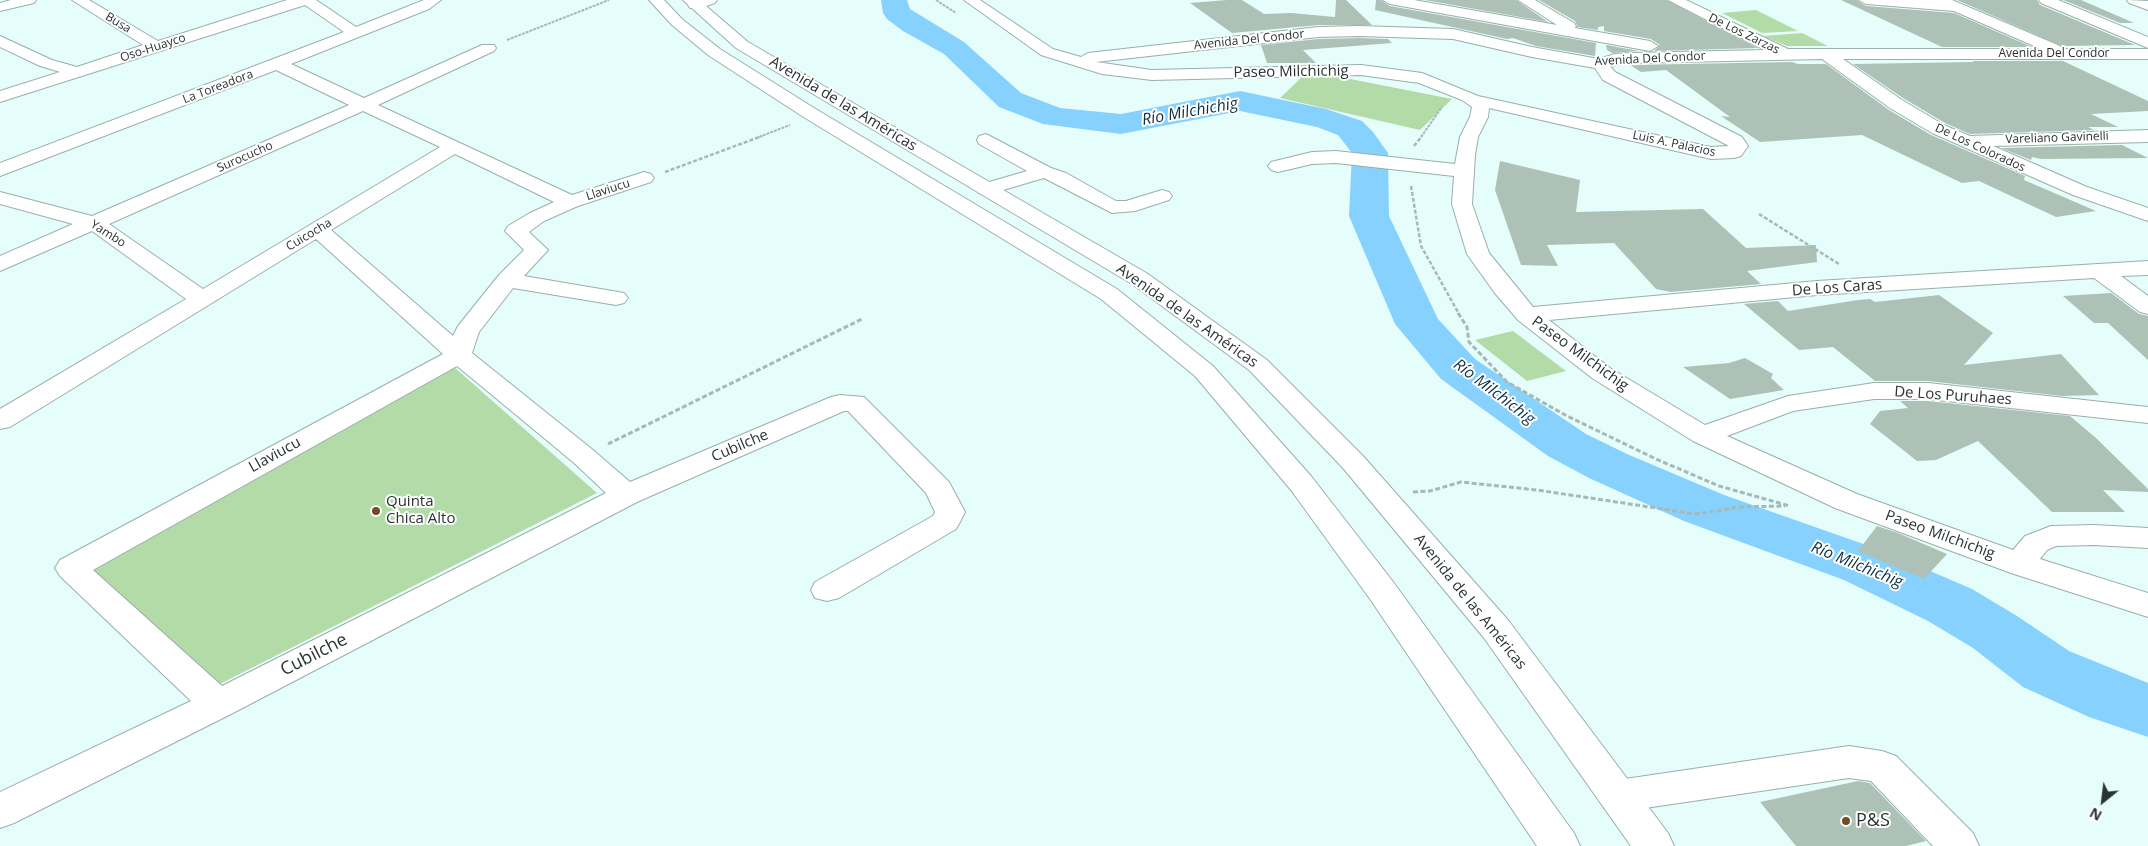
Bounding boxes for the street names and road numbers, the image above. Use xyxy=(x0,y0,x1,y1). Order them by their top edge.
street label: Busa xyxy=(103,10,133,36)
street label: De Los Zarzas xyxy=(1706,11,1782,57)
street label: Avenida Del Condor xyxy=(1193,27,1305,53)
street label: Oso-Huayco xyxy=(118,31,188,65)
street label: Avenida Del Condor xyxy=(1998,47,2110,61)
street label: Avenida Del Condor xyxy=(1594,49,1706,69)
street label: Avenida de las Américas xyxy=(766,53,920,155)
street label: Paseo Milchichig xyxy=(1233,62,1349,82)
street label: La Toreadora xyxy=(181,67,255,107)
street label: De Los Colorados xyxy=(1933,121,2027,175)
street label: Luis A. Palacios xyxy=(1631,128,1717,160)
street label: Vareliano Gavinelli xyxy=(2005,129,2109,147)
street label: Surocucho xyxy=(215,138,275,176)
street label: Llaviucu xyxy=(584,176,632,204)
street label: Cuicocha xyxy=(284,216,334,254)
street label: Yambo xyxy=(88,218,128,250)
street label: Avenida de las Américas xyxy=(1113,260,1261,372)
street label: De Los Caras xyxy=(1791,276,1883,300)
street label: Paseo Milchichig xyxy=(1528,313,1632,395)
street label: De Los Puruhaes xyxy=(1894,383,2012,409)
street label: Cubilche xyxy=(709,426,771,466)
street label: Llaviucu xyxy=(246,433,304,477)
street label: Paseo Milchichig xyxy=(1883,507,1997,563)
street label: Avenida de las Américas xyxy=(1410,531,1530,673)
street label: Cubilche xyxy=(277,629,351,681)

